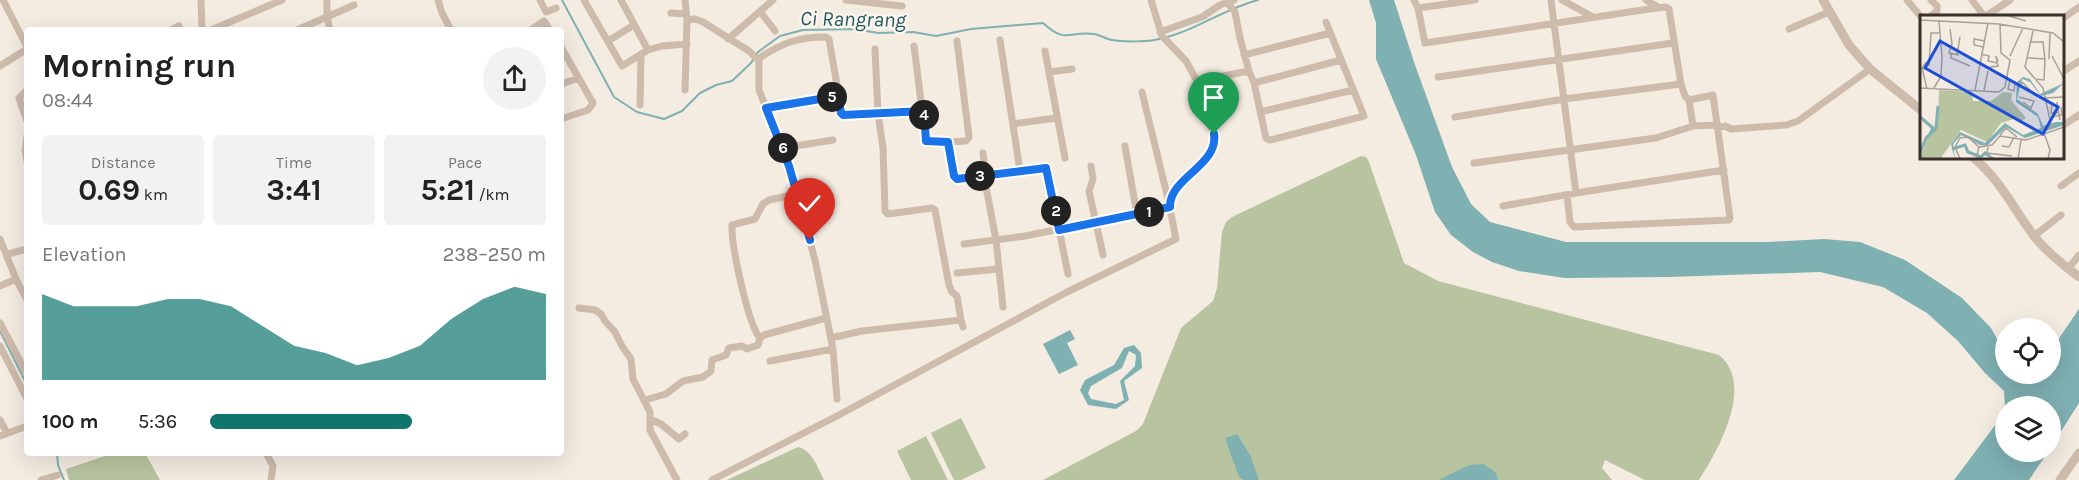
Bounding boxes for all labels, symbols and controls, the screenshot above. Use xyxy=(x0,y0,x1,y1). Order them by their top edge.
water label: Ci Rangrang xyxy=(800,6,907,32)
inset map xyxy=(1920,15,2064,159)
text: Morning run xyxy=(42,47,236,85)
button: share xyxy=(483,47,546,110)
pin xyxy=(1188,72,1239,134)
icon: arrive xyxy=(1197,81,1230,114)
pin: 5 xyxy=(817,82,847,112)
text: 5 xyxy=(827,87,837,106)
text: 08:44 xyxy=(42,89,93,112)
pin: 4 xyxy=(909,100,939,130)
text: 4 xyxy=(919,105,929,124)
pin: 6 xyxy=(768,133,798,163)
text: 6 xyxy=(778,138,788,157)
text: Distance xyxy=(91,153,155,172)
text: Time xyxy=(276,153,312,172)
text: Pace xyxy=(448,153,482,172)
pin: 3 xyxy=(965,161,995,191)
text: 3 xyxy=(975,166,985,185)
text: 0.69 xyxy=(78,172,140,208)
text: 3:41 xyxy=(266,172,322,208)
text: 5:21 xyxy=(420,172,475,208)
pin xyxy=(784,178,835,240)
text: km xyxy=(140,185,168,204)
text: /km xyxy=(475,185,510,204)
icon: check xyxy=(793,187,826,220)
pin: 2 xyxy=(1041,196,1071,226)
pin: 1 xyxy=(1134,197,1164,227)
text: 2 xyxy=(1051,201,1061,220)
text: 1 xyxy=(1146,202,1152,221)
text: Elevation xyxy=(42,243,127,266)
text: 238–250 m xyxy=(443,243,546,266)
map controls xyxy=(1995,318,2061,462)
button: locate xyxy=(1995,318,2061,384)
button: layers xyxy=(1995,396,2061,462)
text: 100 m xyxy=(42,410,98,433)
text: 5:36 xyxy=(138,410,177,433)

